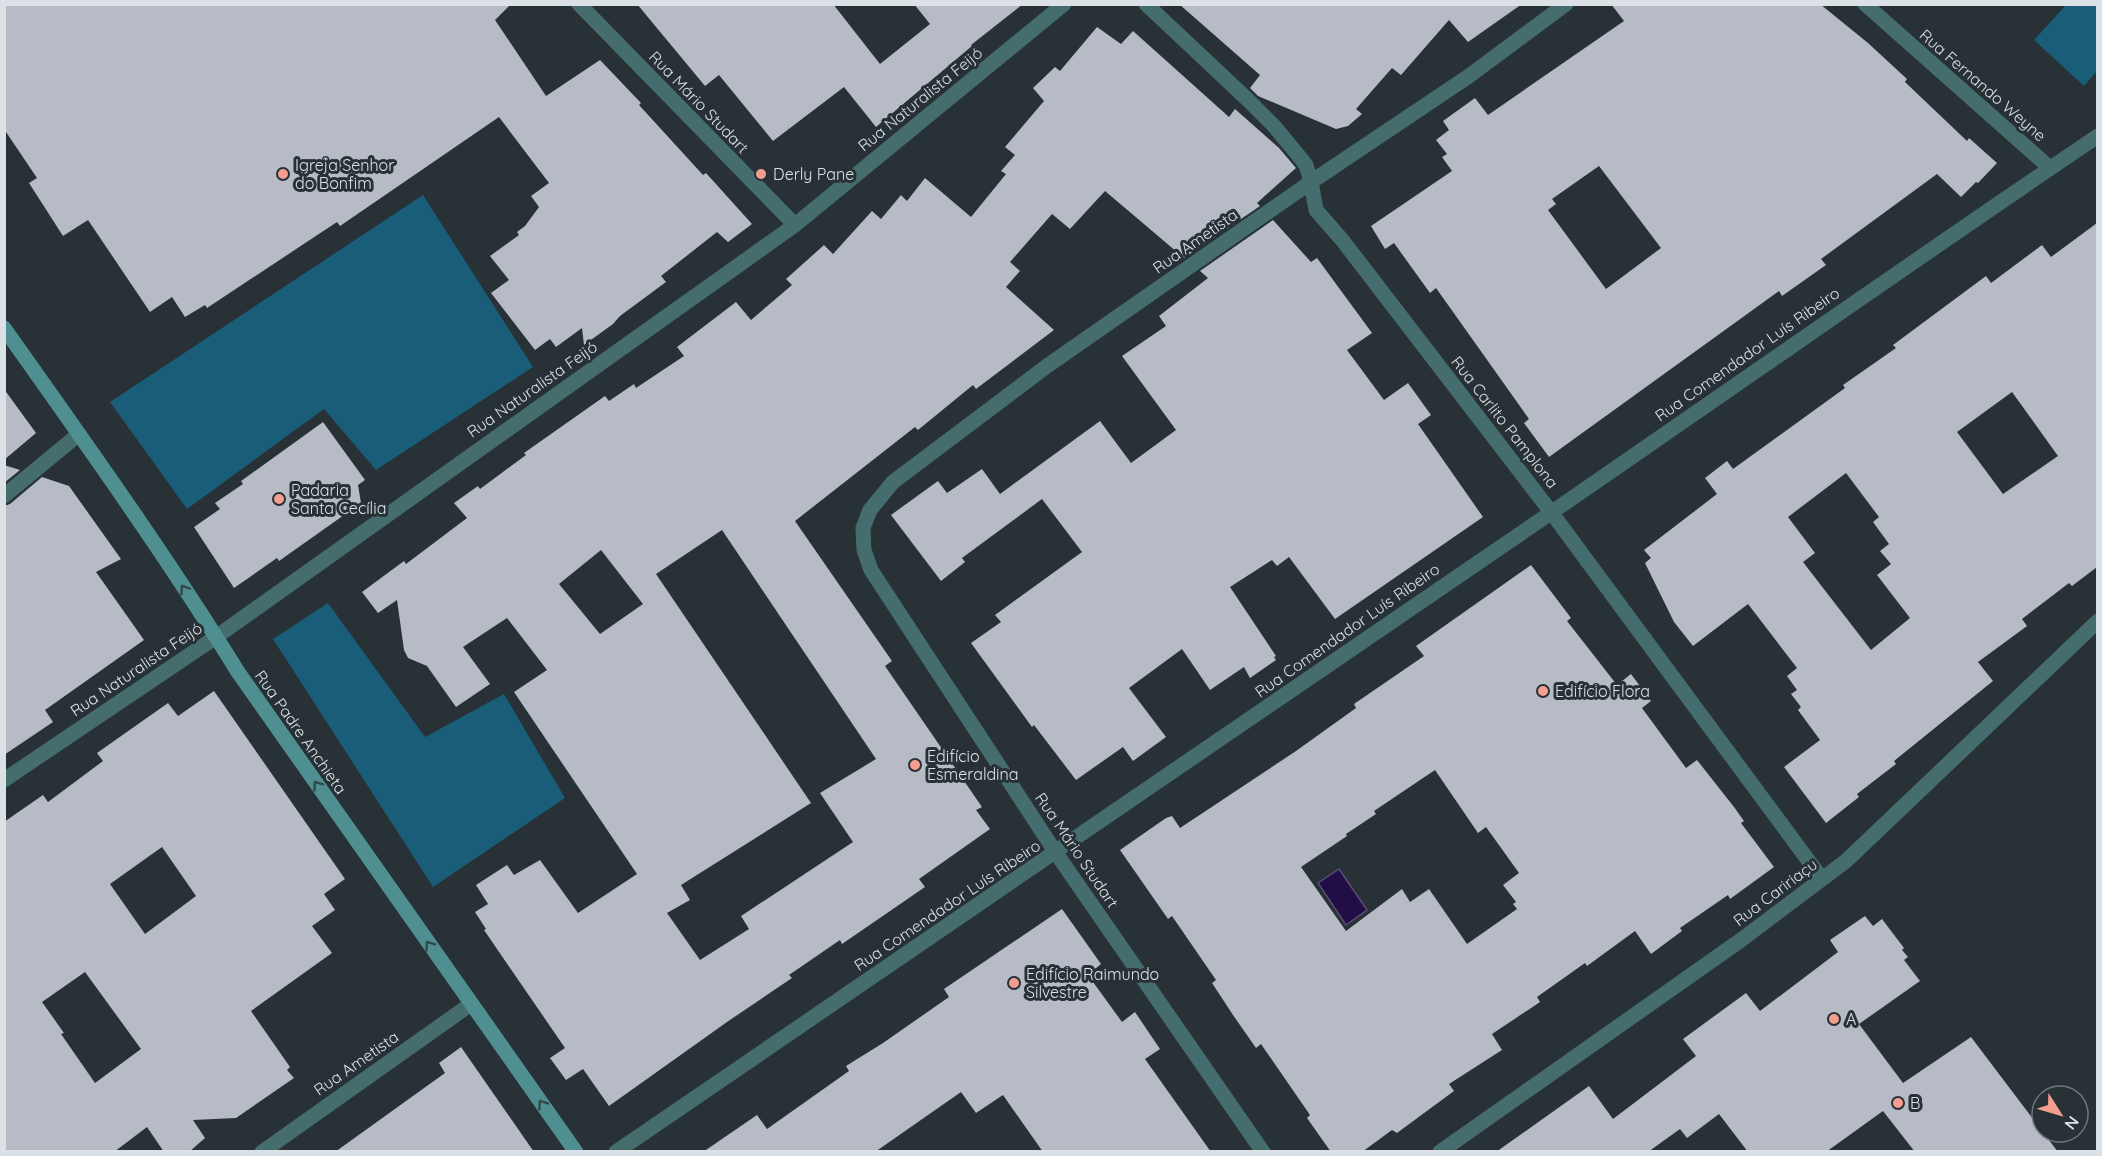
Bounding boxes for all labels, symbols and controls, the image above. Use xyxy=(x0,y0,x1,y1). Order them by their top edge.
street label: Rua Fernando Weyne xyxy=(1916,25,2050,145)
street label: Rua Naturalista Feijó xyxy=(854,43,986,155)
street label: Rua Mário Studart xyxy=(645,47,753,157)
place label: Igreja Senhor do Bonfim xyxy=(295,155,394,193)
place label: Derly Pane xyxy=(773,164,854,184)
marker: Igreja Senhor do Bonfim xyxy=(276,167,290,181)
marker: Derly Pane xyxy=(754,167,768,181)
street label: Rua Ametista xyxy=(1149,204,1241,278)
street label: Rua Comendador Luís Ribeiro xyxy=(1651,283,1843,425)
street label: Rua Naturalista Feijó xyxy=(463,336,601,442)
street label: Rua Carlito Pamplona xyxy=(1447,352,1563,492)
place label: Padaria Santa Cecília xyxy=(291,480,386,518)
marker: Padaria Santa Cecília xyxy=(272,492,286,506)
street label: Rua Comendador Luís Ribeiro xyxy=(1251,559,1443,701)
one-way arrow xyxy=(180,585,191,596)
street label: Rua Naturalista Feijó xyxy=(66,617,206,721)
street label: Rua Padre Anchieta xyxy=(251,666,351,798)
place label: Edifício Flora xyxy=(1555,681,1650,701)
marker: Edifício Flora xyxy=(1536,684,1550,698)
place label: Edifício Esmeraldina xyxy=(927,746,1018,784)
marker: Edifício Esmeraldina xyxy=(908,758,922,772)
one-way arrow xyxy=(313,781,324,792)
street label: Rua Mário Studart xyxy=(1031,789,1123,911)
street label: Rua Comendador Luís Ribeiro xyxy=(850,835,1044,975)
street label: Rua Caririaçu xyxy=(1729,854,1821,930)
one-way arrow xyxy=(425,940,436,951)
place label: Edifício Raimundo Silvestre xyxy=(1026,964,1159,1002)
marker: Edifício Raimundo Silvestre xyxy=(1007,976,1021,990)
place label: A xyxy=(1846,1009,1856,1029)
marker: A xyxy=(1827,1012,1841,1026)
street label: Rua Ametista xyxy=(310,1026,402,1100)
north arrow xyxy=(2030,1084,2090,1144)
place label: B xyxy=(1910,1093,1920,1113)
marker: B xyxy=(1891,1096,1905,1110)
one-way arrow xyxy=(538,1099,549,1110)
text: N xyxy=(2060,1112,2084,1134)

